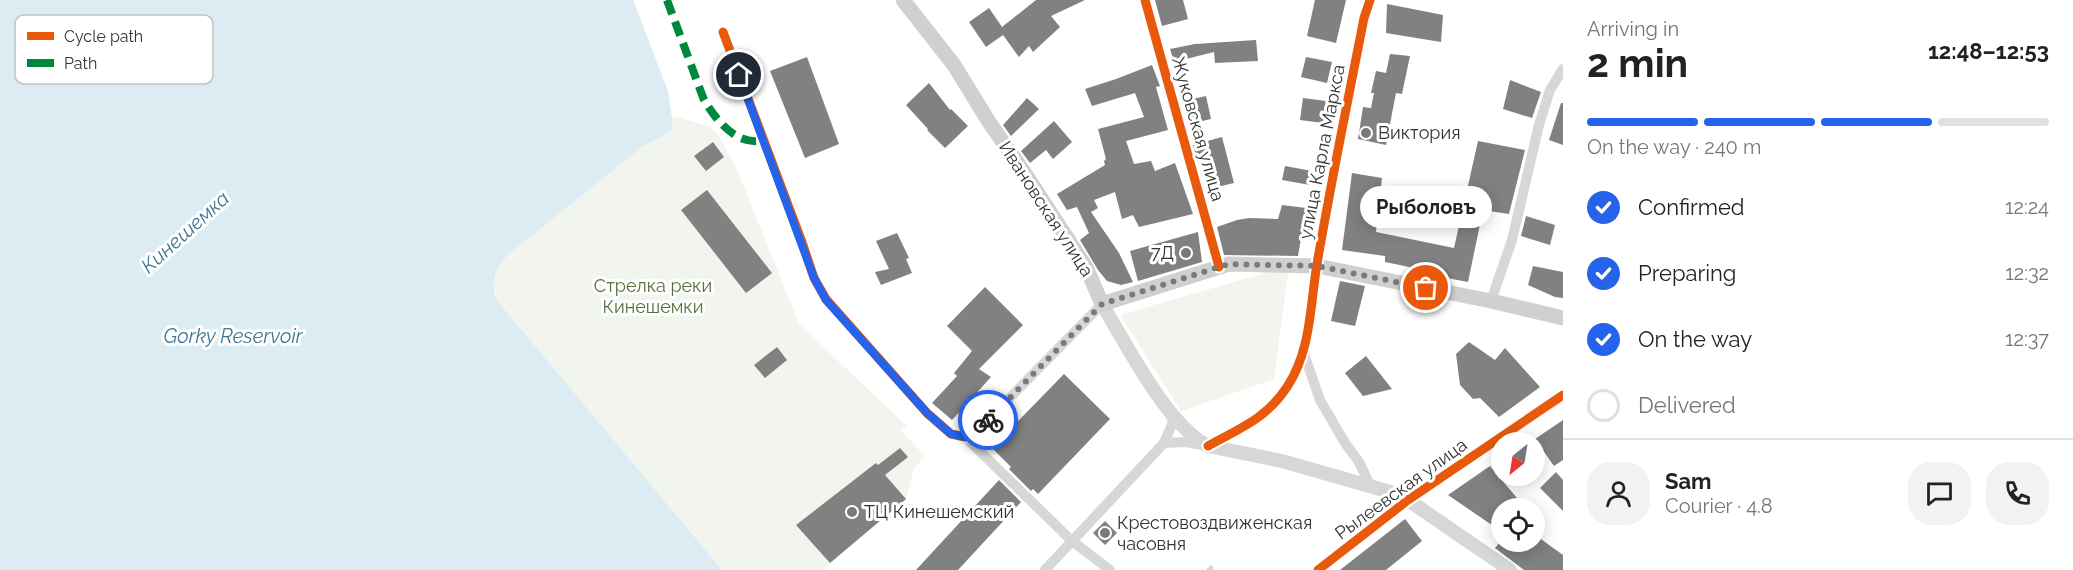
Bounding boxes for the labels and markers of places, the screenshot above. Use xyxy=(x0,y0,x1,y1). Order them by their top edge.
pin xyxy=(713,49,764,100)
place label: Виктория xyxy=(1378,122,1460,143)
marker: Виктория xyxy=(1359,126,1373,140)
callout: Рыболовъ xyxy=(1360,186,1492,228)
place label: 7Д xyxy=(1151,242,1174,263)
marker: 7Д xyxy=(1179,246,1193,260)
pin xyxy=(1400,262,1451,313)
place label: ТЦ Кинешемский xyxy=(864,501,1014,522)
marker: ТЦ Кинешемский xyxy=(845,505,859,519)
place label: Крестовоздвиженская часовня xyxy=(1117,512,1312,554)
marker: Крестовоздвиженская часовня xyxy=(1098,526,1112,540)

